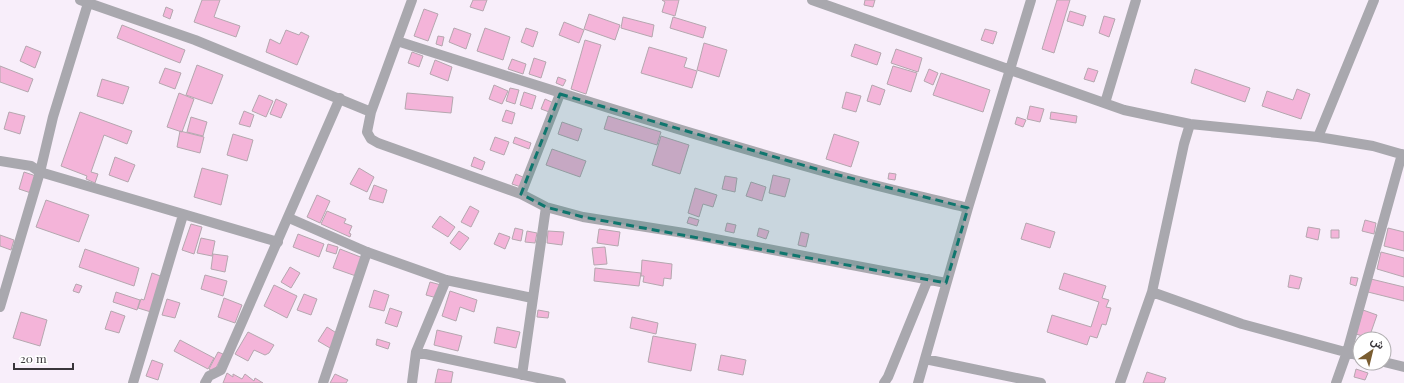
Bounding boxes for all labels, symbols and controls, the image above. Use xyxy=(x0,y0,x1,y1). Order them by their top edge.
north arrow xyxy=(1352,331,1392,371)
text: ش xyxy=(1368,332,1388,352)
scale bar xyxy=(14,345,73,371)
text: 20 m xyxy=(20,350,47,366)

